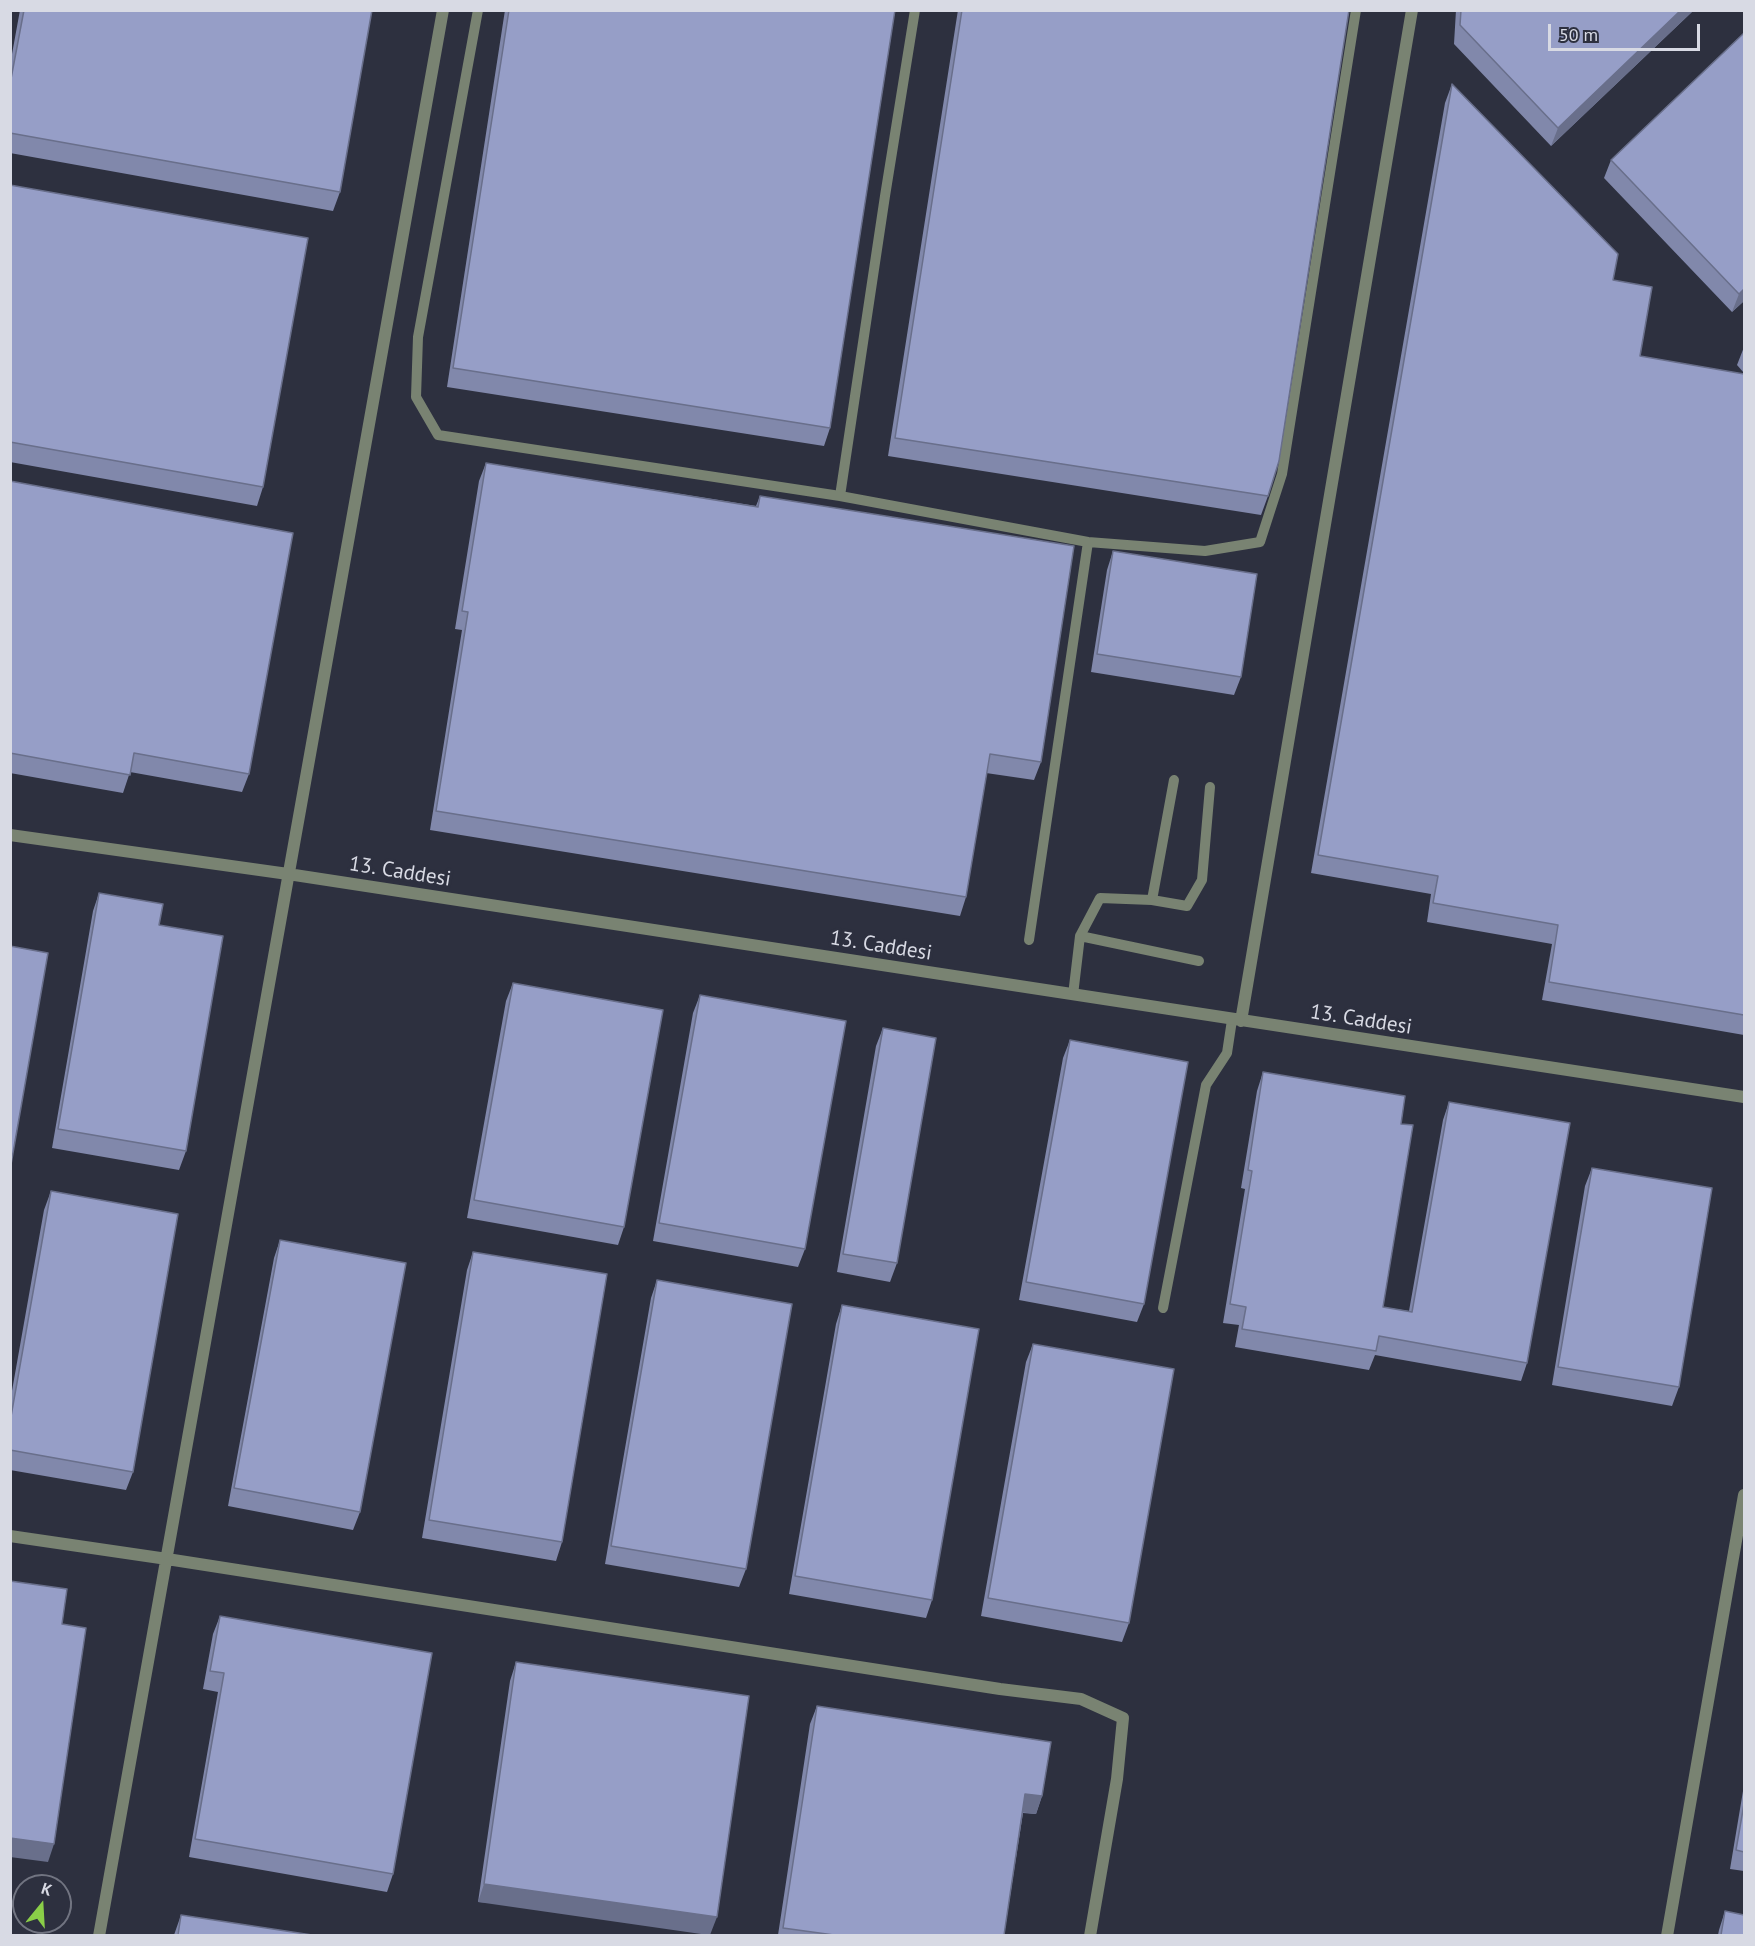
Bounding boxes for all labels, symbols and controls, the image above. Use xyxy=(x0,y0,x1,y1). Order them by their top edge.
scale bar xyxy=(1551,12,1702,50)
text: 50 m xyxy=(1559,23,1598,46)
street label: 13. Caddesi xyxy=(347,852,453,892)
street label: 13. Caddesi xyxy=(828,926,934,966)
street label: 13. Caddesi xyxy=(1308,1000,1414,1040)
north arrow xyxy=(12,1874,72,1934)
text: K xyxy=(39,1878,55,1900)

